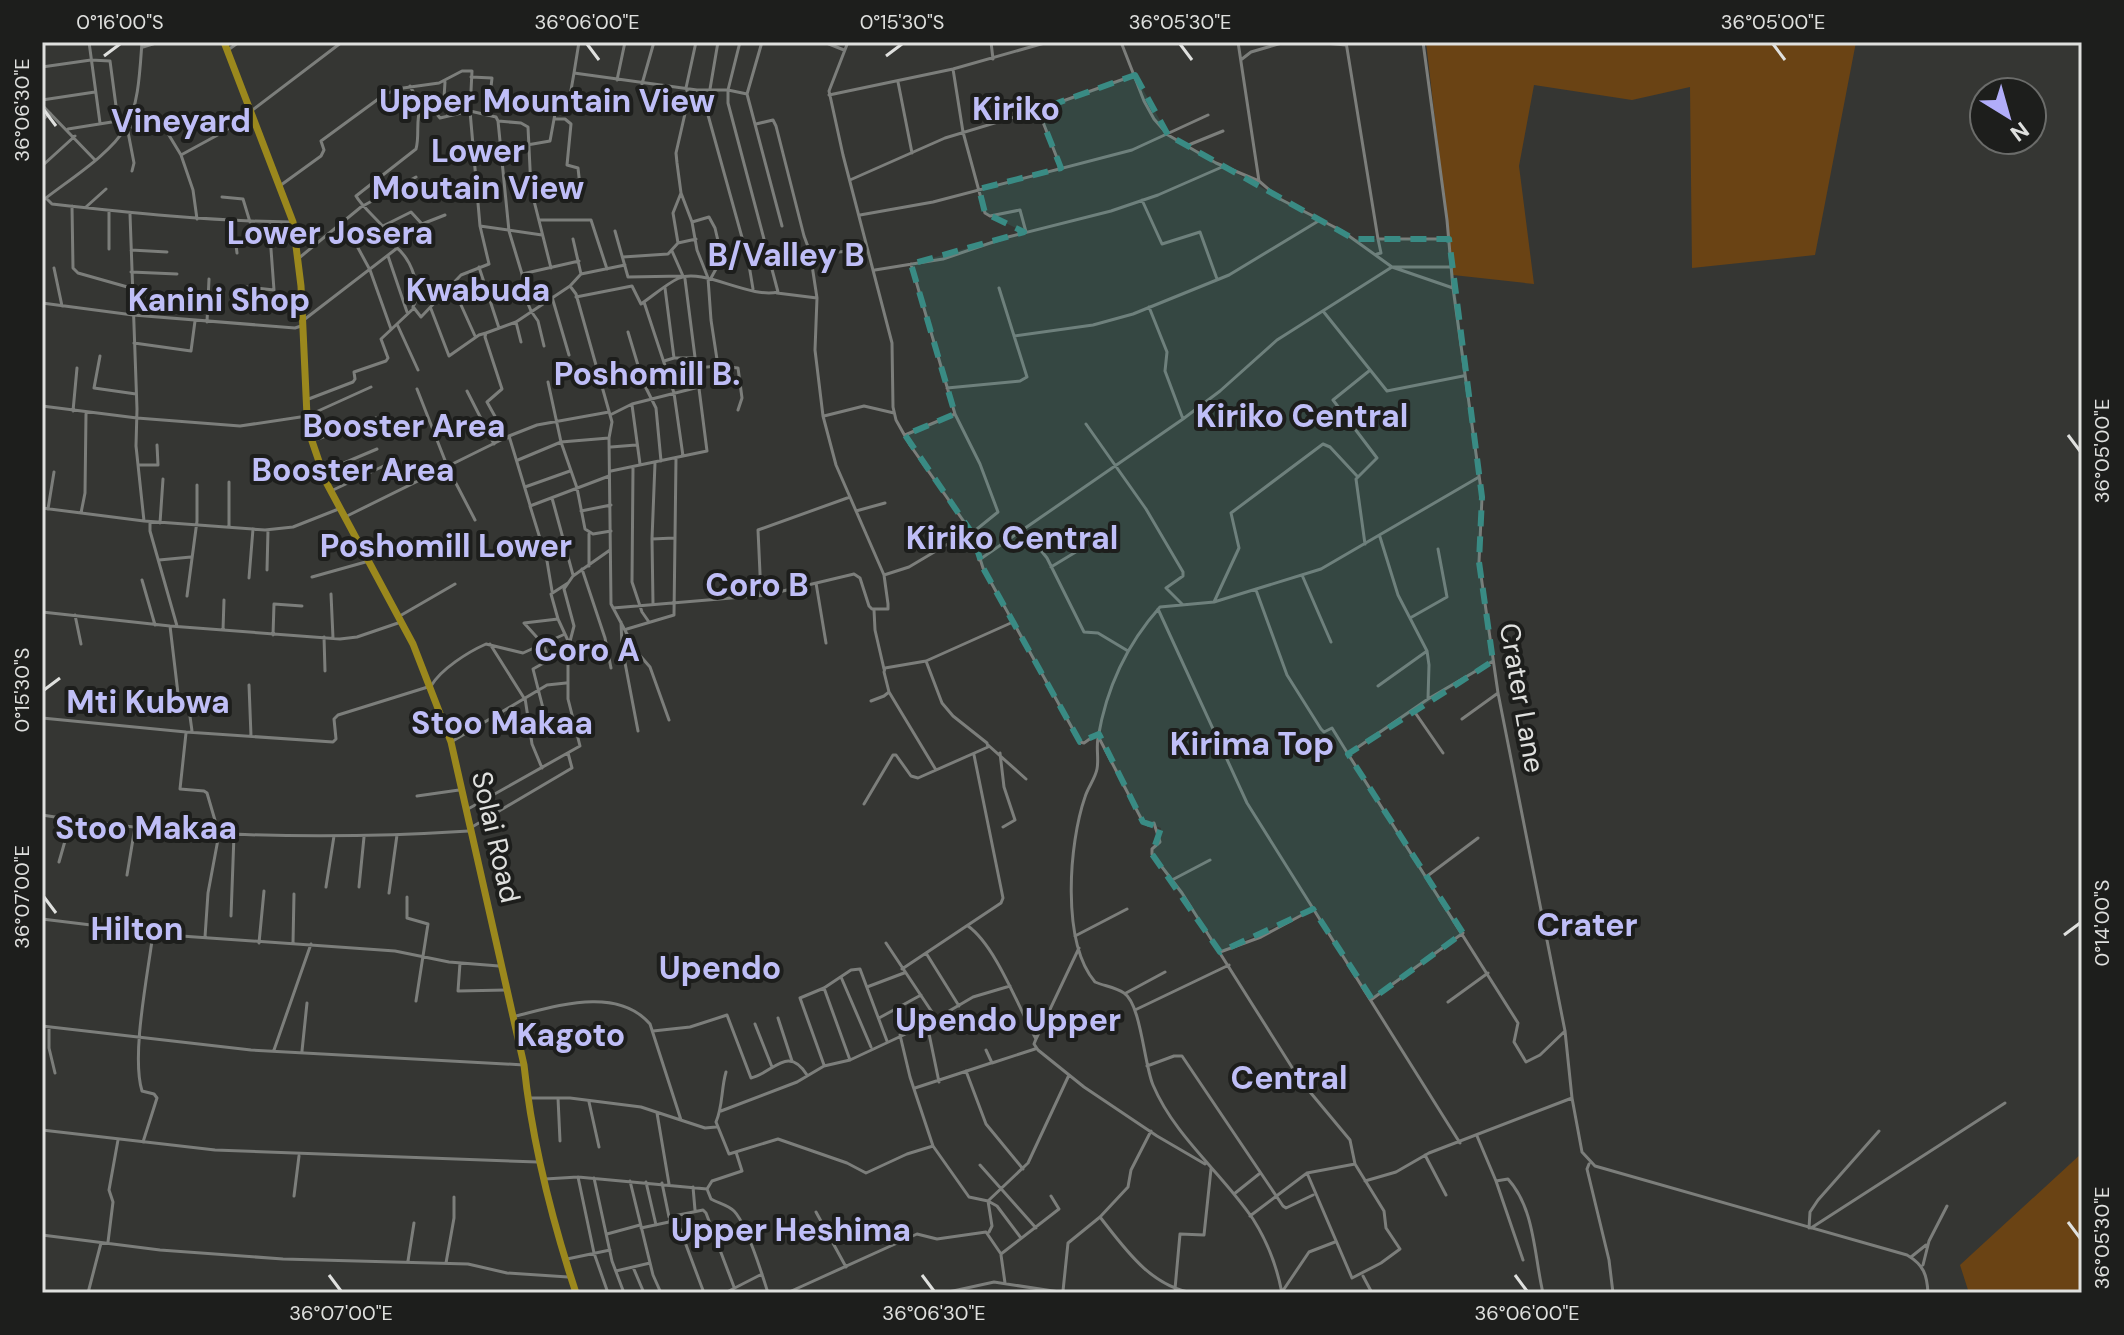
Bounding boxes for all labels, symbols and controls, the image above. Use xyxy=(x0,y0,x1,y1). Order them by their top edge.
text: 0°16'00"S xyxy=(76,9,164,35)
text: 36°06'00"E xyxy=(534,9,640,35)
text: 0°15'30"S xyxy=(860,9,944,35)
text: 36°05'30"E xyxy=(1129,9,1231,35)
text: 36°05'00"E xyxy=(1721,9,1825,35)
text: 36°06'30"E xyxy=(9,58,35,162)
north arrow xyxy=(1968,76,2048,156)
district label: Upper Mountain View xyxy=(379,80,715,122)
district label: Kiriko xyxy=(972,88,1060,130)
district label: Vineyard xyxy=(111,100,251,142)
text: N xyxy=(2005,115,2035,148)
district label: Lower Moutain View xyxy=(372,130,584,209)
district label: Lower Josera xyxy=(227,212,433,254)
district label: B/Valley B xyxy=(707,234,865,276)
district label: Kwabuda xyxy=(406,269,550,311)
district label: Kanini Shop xyxy=(128,279,310,321)
district label: Poshomill B. xyxy=(554,353,740,395)
district label: Kiriko Central xyxy=(1196,395,1408,437)
text: 36°05'00"E xyxy=(2089,399,2115,503)
district label: Booster Area xyxy=(303,405,505,447)
district label: Booster Area xyxy=(252,449,454,491)
district label: Kiriko Central xyxy=(906,517,1118,559)
district label: Poshomill Lower xyxy=(320,525,572,567)
district label: Coro B xyxy=(705,564,809,606)
street label: Crater Lane xyxy=(1491,620,1553,776)
district label: Coro A xyxy=(534,629,640,671)
text: 0°15'30"S xyxy=(9,648,35,732)
district label: Mti Kubwa xyxy=(66,681,230,723)
district label: Stoo Makaa xyxy=(411,702,593,744)
district label: Kirima Top xyxy=(1170,723,1334,765)
street label: Solai Road xyxy=(463,768,529,906)
district label: Stoo Makaa xyxy=(55,807,237,849)
text: 36°07'00"E xyxy=(9,845,35,949)
text: 0°14'00"S xyxy=(2089,880,2115,966)
district label: Crater xyxy=(1536,904,1638,946)
district label: Hilton xyxy=(91,908,183,950)
district label: Upendo xyxy=(659,947,781,989)
district label: Upendo Upper xyxy=(895,999,1121,1041)
district label: Kagoto xyxy=(517,1014,625,1056)
district label: Central xyxy=(1231,1057,1347,1099)
text: 36°05'30"E xyxy=(2089,1187,2115,1289)
district label: Upper Heshima xyxy=(671,1209,911,1251)
text: 36°07'00"E xyxy=(289,1300,393,1326)
text: 36°06'30"E xyxy=(882,1300,986,1326)
text: 36°06'00"E xyxy=(1474,1300,1580,1326)

